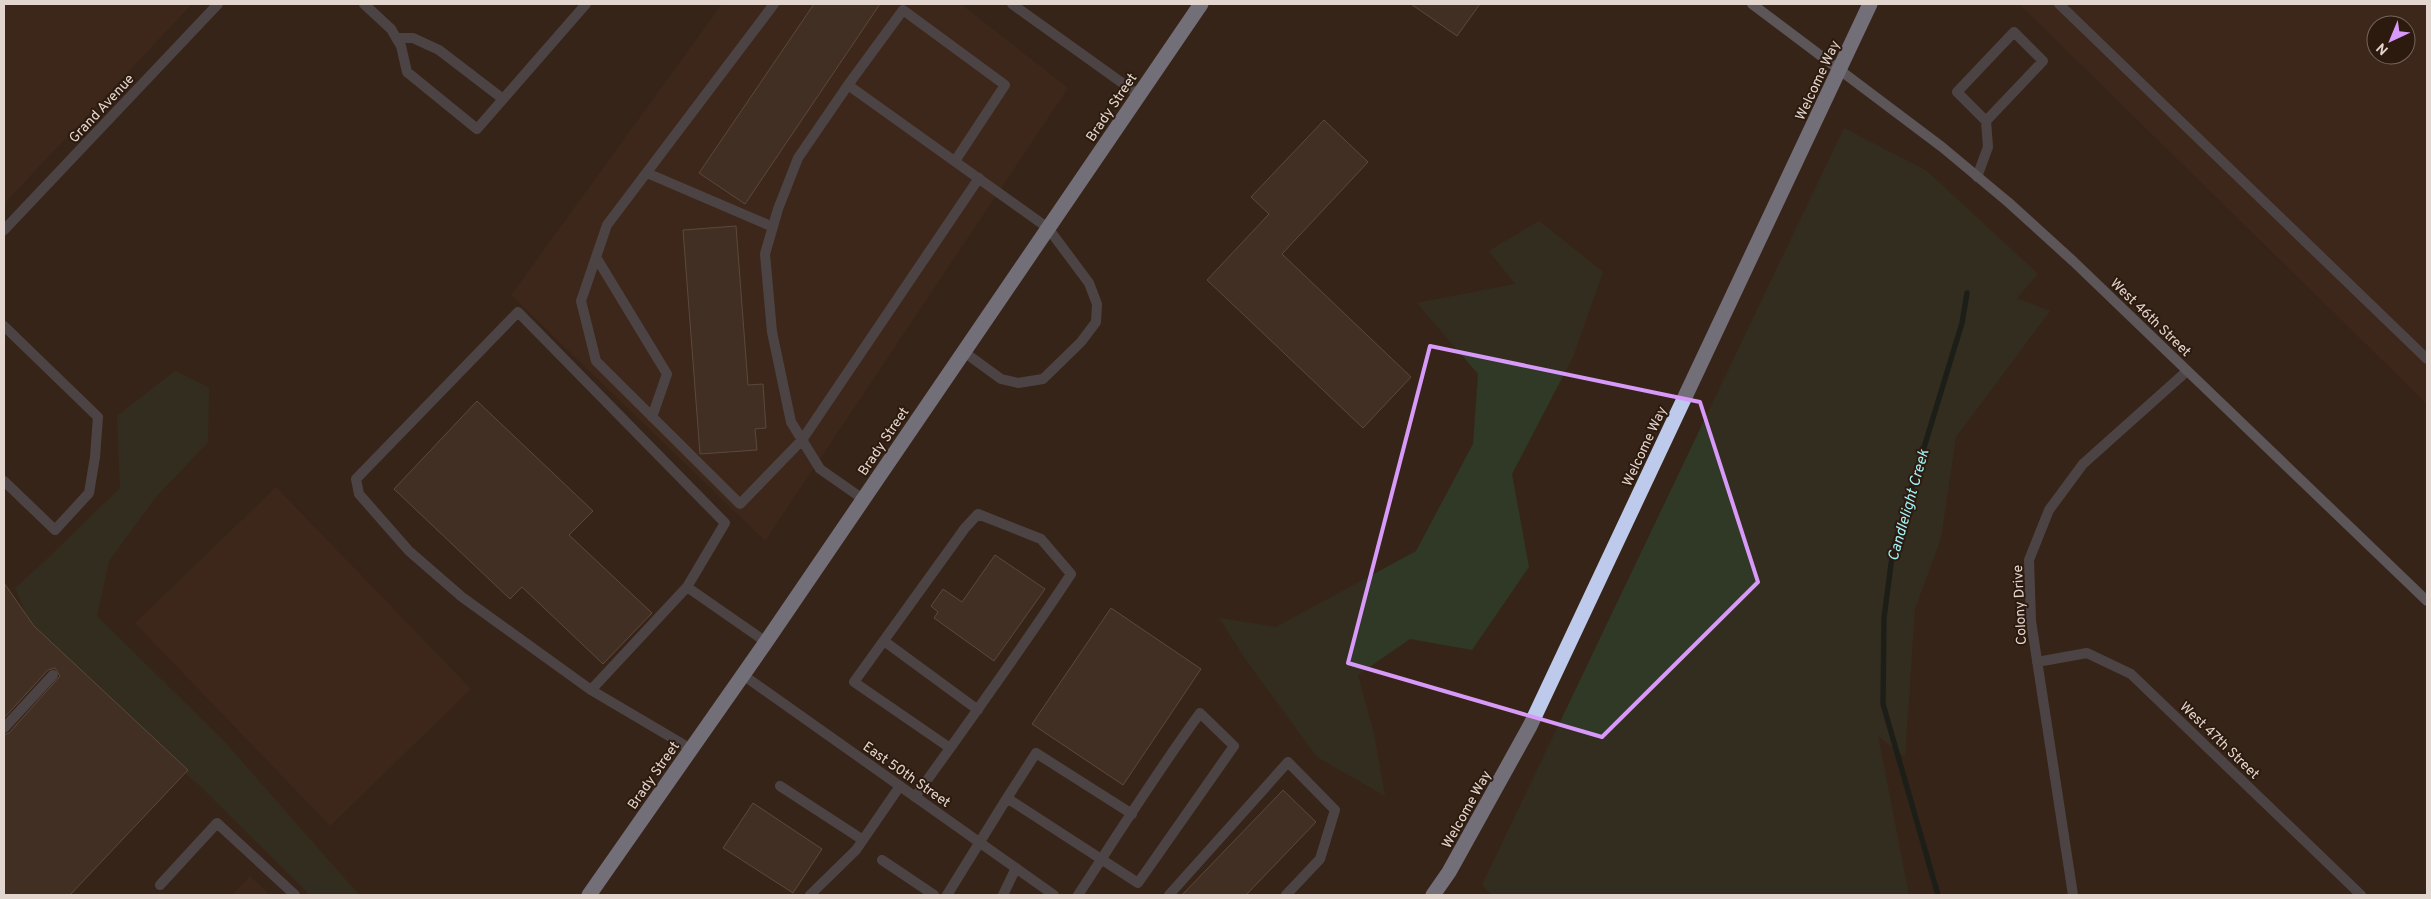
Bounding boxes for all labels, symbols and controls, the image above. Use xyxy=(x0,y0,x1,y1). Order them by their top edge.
north arrow xyxy=(2366,15,2416,65)
street label: Welcome Way xyxy=(1792,38,1844,123)
text: N xyxy=(2373,39,2393,58)
street label: Brady Street xyxy=(1083,70,1141,145)
street label: Grand Avenue xyxy=(66,71,138,147)
street label: West 46th Street xyxy=(2106,275,2194,361)
street label: Brady Street xyxy=(855,404,913,479)
street label: Welcome Way xyxy=(1619,404,1671,489)
water label: Candlelight Creek xyxy=(1884,447,1935,563)
street label: Colony Drive xyxy=(2010,564,2031,645)
street label: West 47th Street xyxy=(2176,699,2262,783)
street label: Brady Street xyxy=(625,739,684,813)
street label: East 50th Street xyxy=(859,739,953,812)
street label: Welcome Way xyxy=(1439,768,1496,852)

